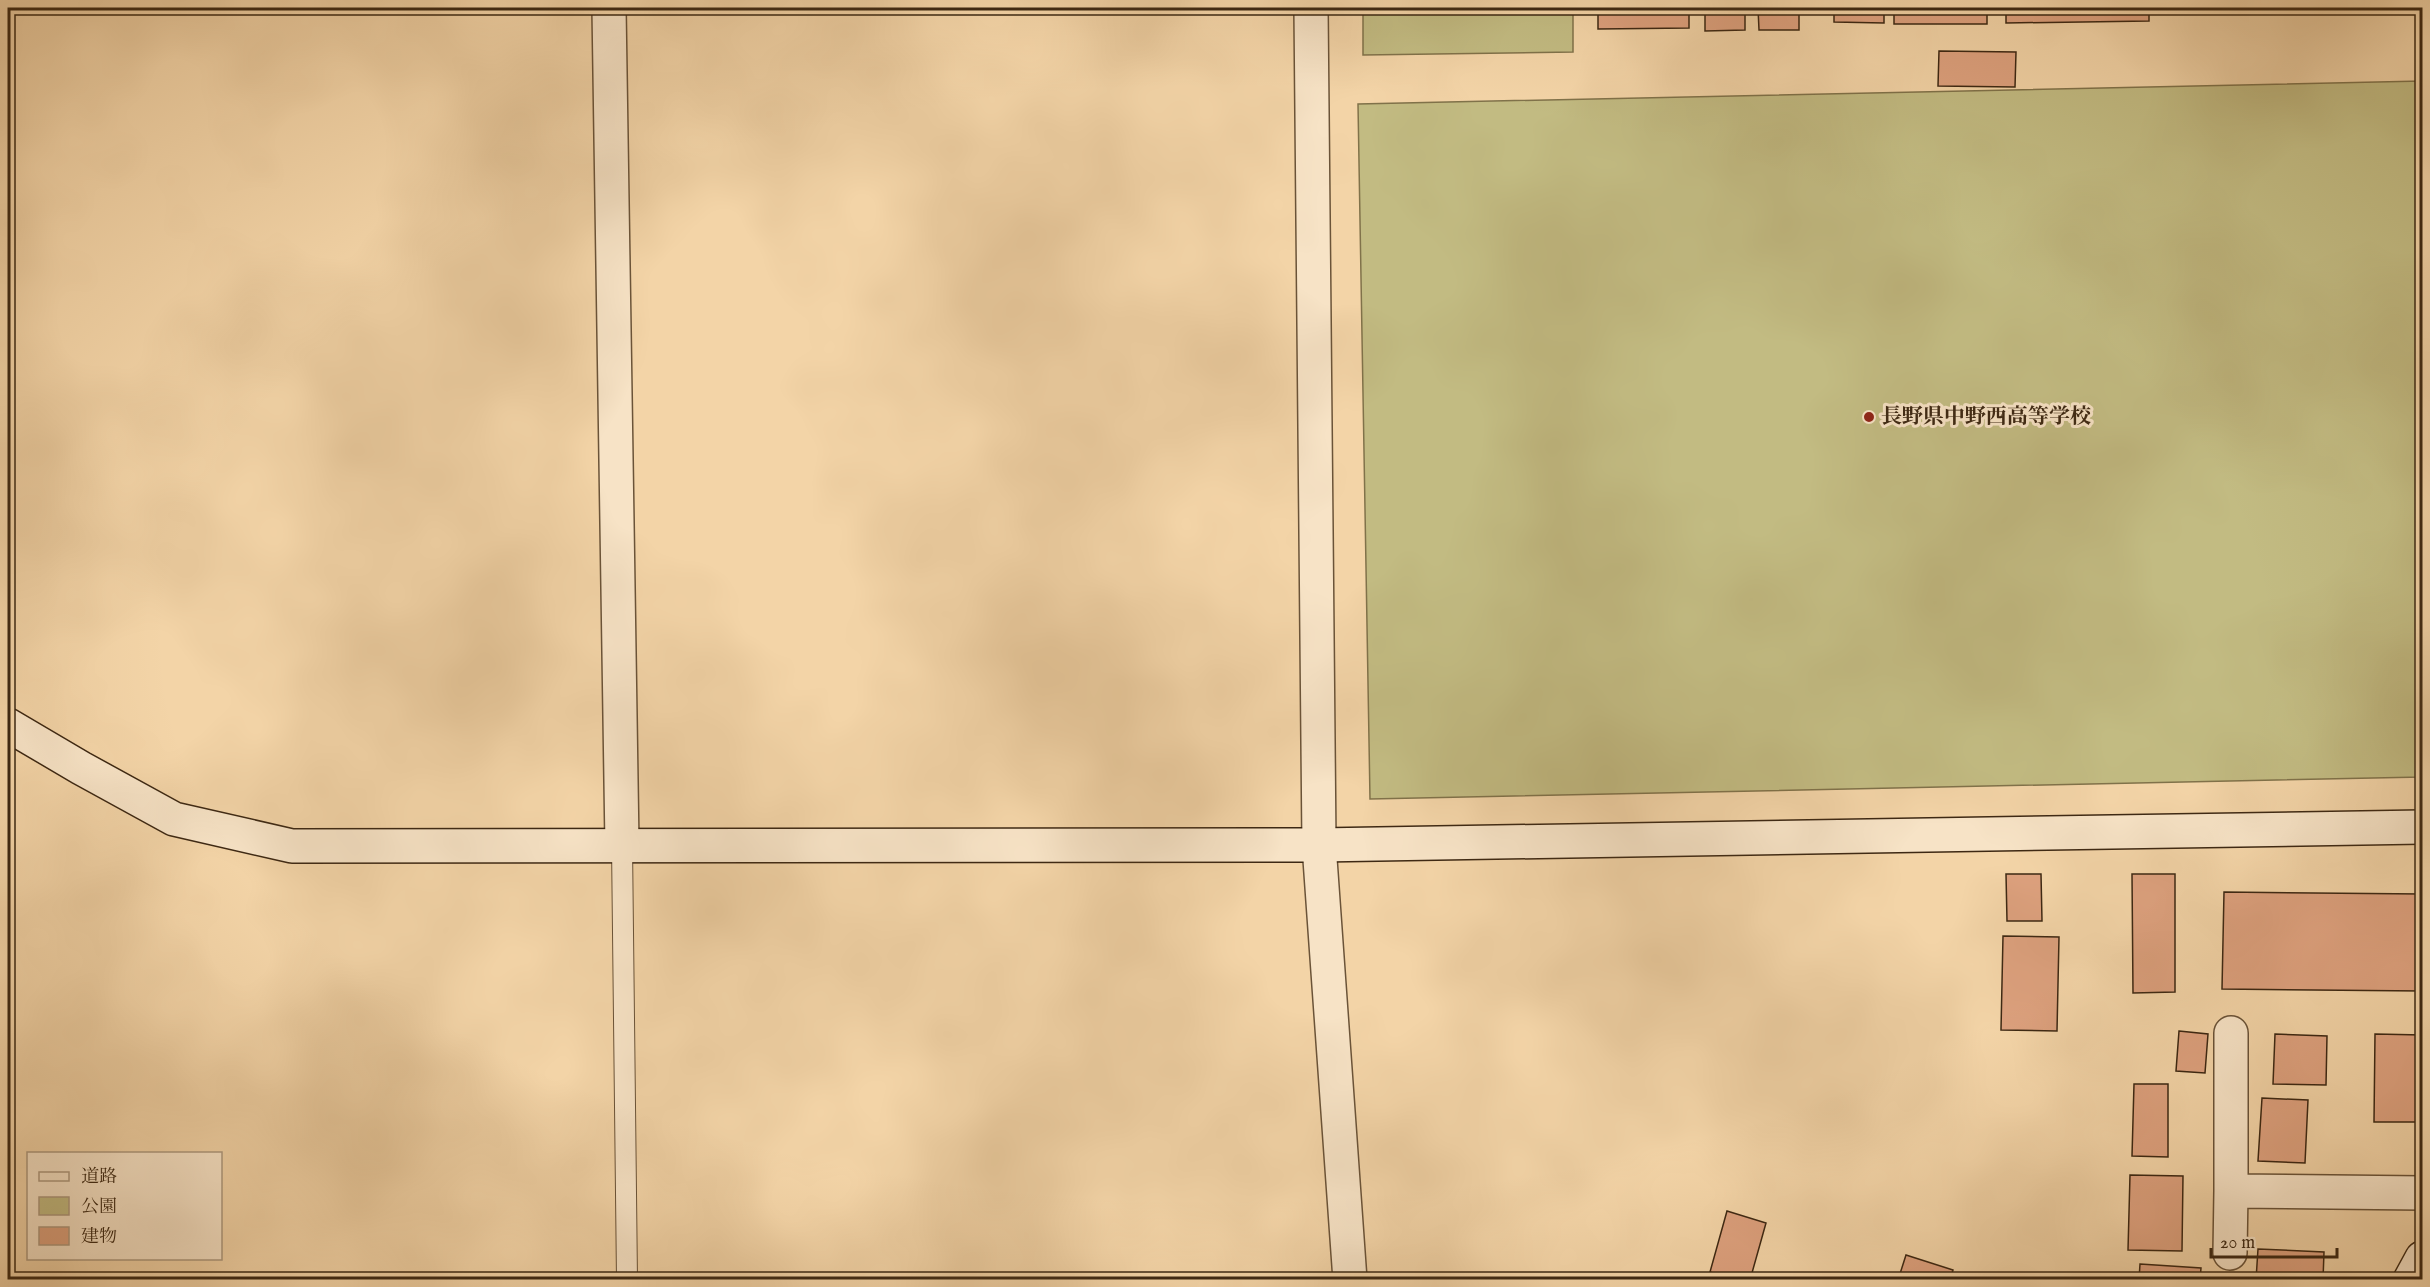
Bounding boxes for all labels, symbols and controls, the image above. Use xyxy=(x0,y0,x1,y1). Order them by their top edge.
place label: 長野県中野西高等学校 xyxy=(1881,404,2091,431)
marker: 長野県中野西高等学校 xyxy=(1862,410,1876,424)
legend xyxy=(27,1152,222,1260)
text: 道路 xyxy=(81,1166,117,1189)
text: 公園 xyxy=(81,1196,117,1219)
scale bar xyxy=(2211,1221,2337,1259)
text: 建物 xyxy=(81,1226,117,1249)
text: 20 m xyxy=(2220,1232,2255,1255)

